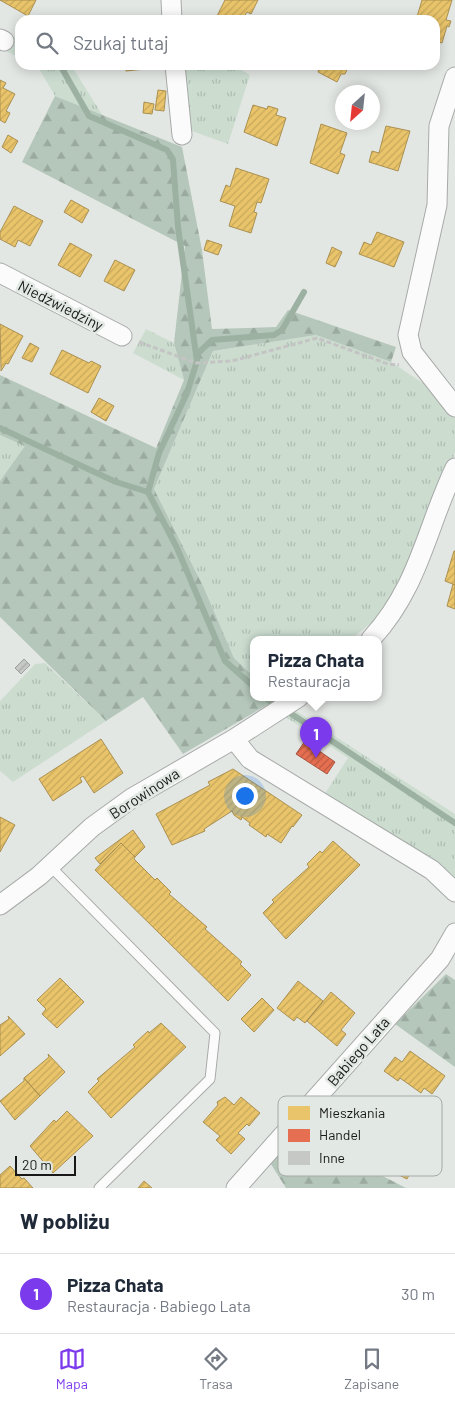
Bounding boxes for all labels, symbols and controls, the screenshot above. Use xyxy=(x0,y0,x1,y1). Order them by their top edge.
search box xyxy=(15,15,440,70)
icon: search xyxy=(33,29,61,57)
text: Szukaj tutaj xyxy=(73,31,169,54)
north arrow xyxy=(335,85,380,130)
street label: Niedźwiedziny xyxy=(15,276,107,334)
popup xyxy=(250,636,382,701)
text: Pizza Chata xyxy=(268,648,364,671)
text: Restauracja xyxy=(268,671,351,690)
pin: 1 xyxy=(300,717,332,758)
street label: Borowinowa xyxy=(106,764,182,822)
your location xyxy=(232,783,258,809)
street label: Babiego Lata xyxy=(323,1013,393,1089)
legend xyxy=(278,1096,442,1176)
text: Mieszkania xyxy=(319,1104,385,1121)
text: Handel xyxy=(319,1126,361,1143)
text: Inne xyxy=(319,1149,345,1166)
scale bar xyxy=(15,1153,76,1176)
text: 20 m xyxy=(22,1156,52,1173)
text: W pobliżu xyxy=(20,1208,110,1233)
text: Pizza Chata xyxy=(67,1273,164,1296)
text: 1 xyxy=(33,1284,39,1303)
text: 30 m xyxy=(401,1284,435,1303)
text: Restauracja · Babiego Lata xyxy=(67,1296,251,1315)
tab: Mapa xyxy=(56,1345,88,1392)
tab: Trasa xyxy=(199,1345,233,1392)
tab: Zapisane xyxy=(344,1345,399,1392)

